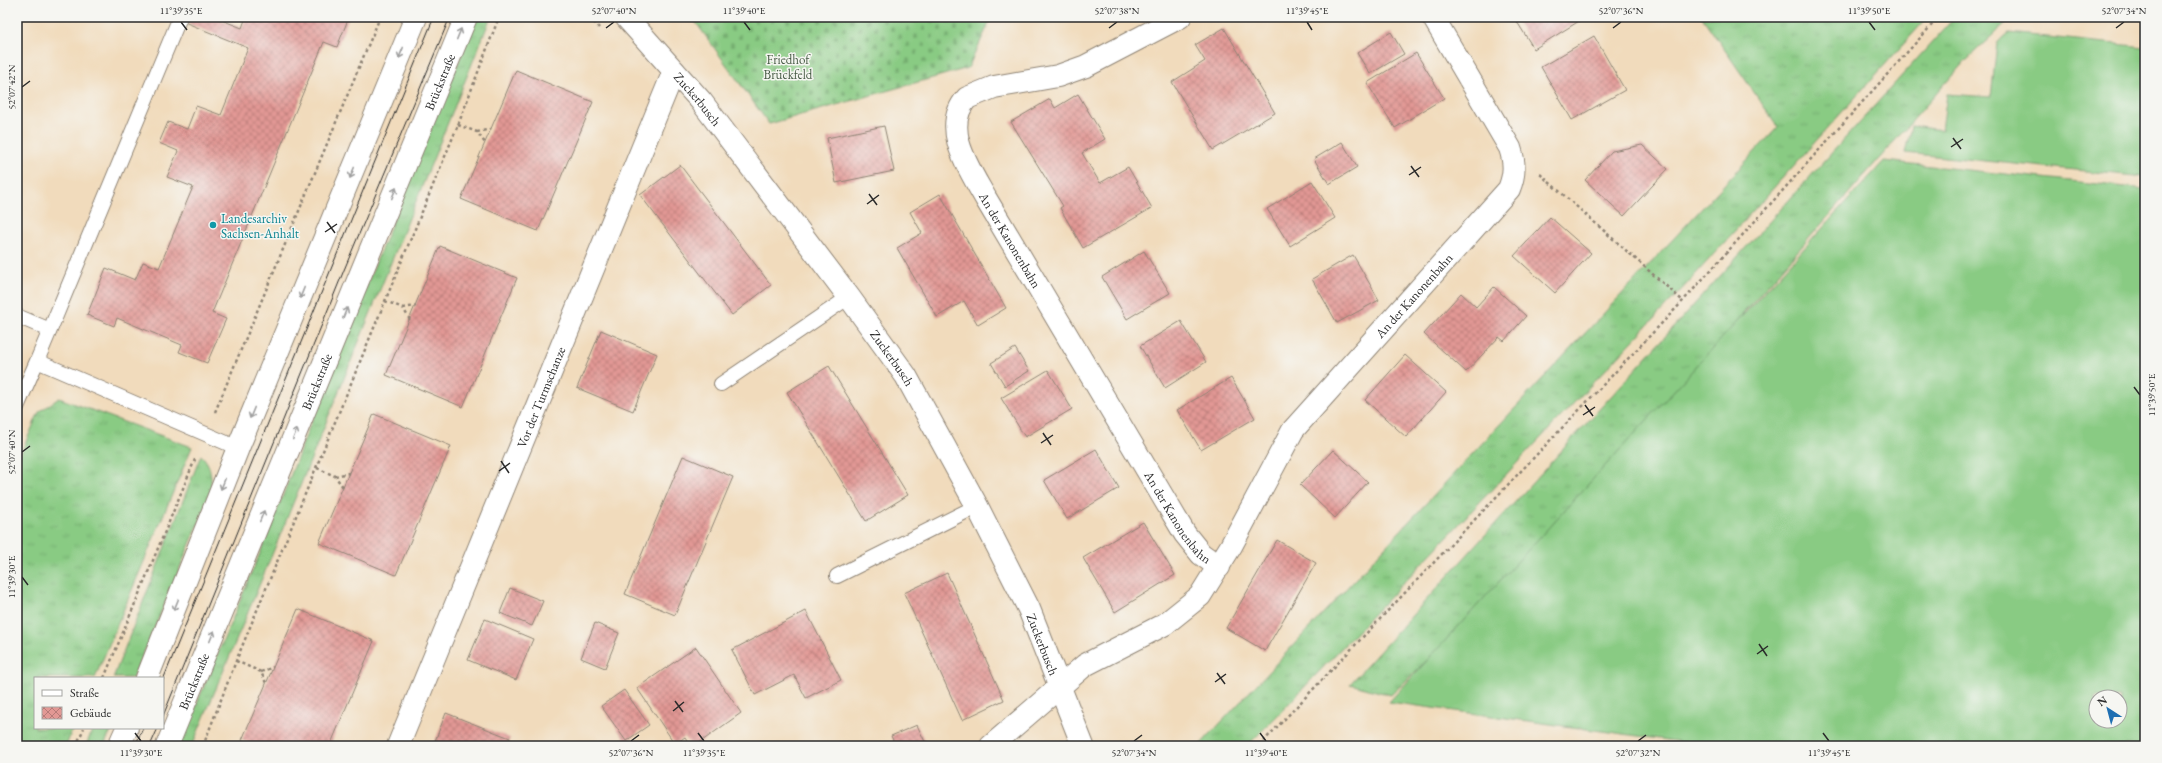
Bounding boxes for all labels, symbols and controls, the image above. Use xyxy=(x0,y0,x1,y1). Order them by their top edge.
text: 11°39'35"E xyxy=(160,4,203,17)
text: 52°07'40"N xyxy=(592,4,637,17)
text: 11°39'40"E xyxy=(723,4,766,17)
text: 52°07'38"N xyxy=(1095,4,1140,17)
text: 11°39'45"E xyxy=(1286,4,1329,17)
text: 52°07'36"N xyxy=(1599,4,1644,17)
text: 11°39'50"E xyxy=(1848,4,1891,17)
text: 52°07'34"N xyxy=(2102,4,2147,17)
one-way arrow xyxy=(456,28,464,40)
one-way arrow xyxy=(397,47,405,59)
street label: Brückstraße xyxy=(421,51,459,113)
park label: Friedhof Brückfeld xyxy=(764,51,813,83)
text: 52°07'42"N xyxy=(5,64,18,109)
street label: Zuckerbusch xyxy=(670,69,725,130)
one-way arrow xyxy=(347,167,355,179)
one-way arrow xyxy=(391,187,398,199)
street label: An der Kanonenbahn xyxy=(975,189,1045,291)
place label: Landesarchiv Sachsen-Anhalt xyxy=(221,210,299,242)
marker: Landesarchiv Sachsen-Anhalt xyxy=(208,220,218,230)
street label: An der Kanonenbahn xyxy=(1371,250,1457,342)
one-way arrow xyxy=(298,287,305,299)
one-way arrow xyxy=(341,308,349,320)
street label: Zuckerbusch xyxy=(866,326,918,389)
street label: Vor der Turmschanze xyxy=(513,344,569,450)
street label: Brückstraße xyxy=(298,351,336,413)
text: 11°39'50"E xyxy=(2145,373,2158,416)
one-way arrow xyxy=(248,407,255,419)
one-way arrow xyxy=(292,428,300,440)
text: 52°07'40"N xyxy=(5,429,18,474)
street label: An der Kanonenbahn xyxy=(1140,467,1214,568)
one-way arrow xyxy=(219,478,227,490)
one-way arrow xyxy=(258,511,266,523)
text: 11°39'30"E xyxy=(5,555,18,598)
one-way arrow xyxy=(171,599,179,611)
street label: Zuckerbusch xyxy=(1023,611,1062,678)
one-way arrow xyxy=(209,631,217,643)
street label: Brückstraße xyxy=(175,651,213,712)
legend xyxy=(34,677,164,729)
text: Straße xyxy=(70,685,99,701)
north arrow xyxy=(2088,689,2128,729)
text: N xyxy=(2094,693,2110,709)
text: Gebäude xyxy=(70,705,112,721)
text: 11°39'30"E xyxy=(120,746,163,759)
text: 52°07'36"N xyxy=(609,746,654,759)
text: 11°39'35"E xyxy=(683,746,726,759)
text: 52°07'34"N xyxy=(1112,746,1157,759)
text: 11°39'40"E xyxy=(1245,746,1288,759)
text: 52°07'32"N xyxy=(1616,746,1661,759)
text: 11°39'45"E xyxy=(1808,746,1851,759)

